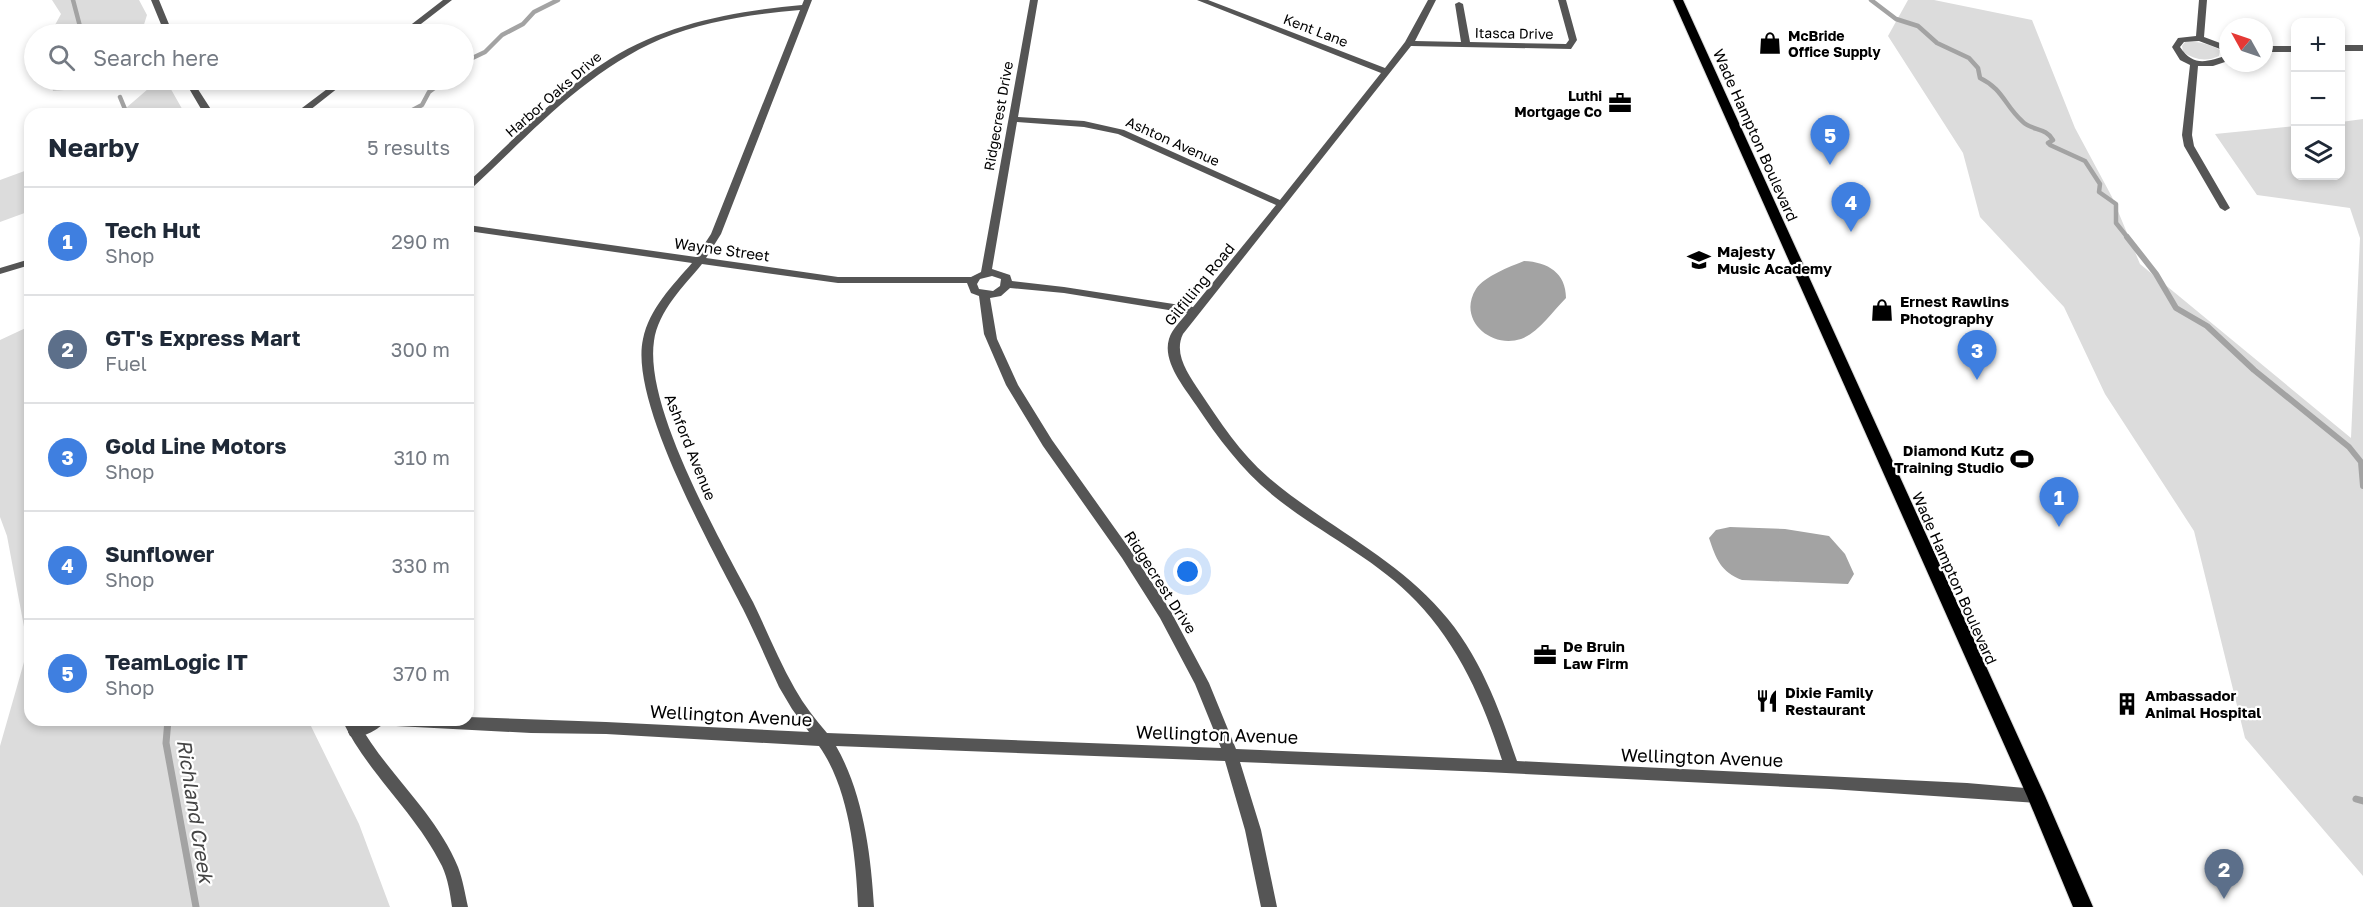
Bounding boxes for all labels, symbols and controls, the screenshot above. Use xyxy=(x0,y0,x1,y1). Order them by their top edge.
street label: Kent Lane xyxy=(1281,10,1351,50)
north arrow xyxy=(2219,18,2273,72)
map controls xyxy=(2291,18,2345,180)
button: + xyxy=(2291,18,2345,72)
search box xyxy=(24,24,474,90)
street label: Itasca Drive xyxy=(1474,24,1554,42)
place label: McBride Office Supply xyxy=(1788,27,1881,60)
shop icon: McBride Office Supply xyxy=(1757,30,1783,56)
icon: search xyxy=(45,41,78,74)
text: Search here xyxy=(93,44,219,71)
street label: Wade Hampton Boulevard xyxy=(1710,46,1802,224)
street label: Harbor Oaks Drive xyxy=(501,48,605,140)
street label: Ridgecrest Drive xyxy=(980,60,1016,172)
button: − xyxy=(2291,72,2345,126)
place label: Luthi Mortgage Co xyxy=(1514,87,1602,120)
office icon: Luthi Mortgage Co xyxy=(1607,90,1633,116)
street label: Ashton Avenue xyxy=(1124,113,1222,169)
pin: 5 xyxy=(1810,116,1850,165)
button: layers xyxy=(2291,126,2345,180)
text: Nearby xyxy=(48,132,139,163)
text: 5 results xyxy=(367,135,450,159)
pin: 4 xyxy=(1832,182,1870,232)
text: Tech Hut xyxy=(105,216,201,243)
text: 1 xyxy=(62,229,73,253)
text: 290 m xyxy=(391,229,450,253)
street label: Wayne Street xyxy=(673,233,771,265)
street label: Gilfilling Road xyxy=(1160,239,1238,329)
place label: Majesty Music Academy xyxy=(1717,242,1832,277)
text: Shop xyxy=(105,243,154,267)
school or university icon: Majesty Music Academy xyxy=(1686,247,1712,273)
place label: Ernest Rawlins Photography xyxy=(1900,292,2009,327)
shop icon: Ernest Rawlins Photography xyxy=(1869,297,1895,323)
text: GT's Express Mart xyxy=(105,324,300,351)
pin: 3 xyxy=(1958,330,1996,380)
text: 2 xyxy=(61,337,74,361)
text: 300 m xyxy=(391,337,450,361)
text: Fuel xyxy=(105,351,147,375)
street label: Ashford Avenue xyxy=(661,391,721,503)
text: Gold Line Motors xyxy=(105,432,287,459)
place label: Diamond Kutz Training Studio xyxy=(1894,441,2004,476)
text: 3 xyxy=(61,445,74,469)
text: 310 m xyxy=(394,445,450,469)
sports icon: Diamond Kutz Training Studio xyxy=(2009,446,2035,472)
text: Shop xyxy=(105,459,154,483)
pin: 1 xyxy=(2040,478,2078,527)
street label: Wade Hampton Boulevard xyxy=(1909,489,2001,667)
street label: Ridgecrest Drive xyxy=(1121,527,1201,637)
text: Sunflower xyxy=(105,540,214,567)
text: 4 xyxy=(61,553,74,577)
text: 330 m xyxy=(392,553,450,577)
your location xyxy=(1173,557,1202,586)
text: Shop xyxy=(105,567,154,591)
place label: De Bruin Law Firm xyxy=(1563,637,1628,672)
office icon: De Bruin Law Firm xyxy=(1532,642,1558,668)
text: TeamLogic IT xyxy=(105,648,248,675)
text: 5 xyxy=(61,661,74,685)
text: 370 m xyxy=(393,661,450,685)
text: Shop xyxy=(105,675,154,699)
place label: Dixie Family Restaurant xyxy=(1785,683,1874,718)
place label: Ambassador Animal Hospital xyxy=(2145,686,2261,721)
restaurant icon: Dixie Family Restaurant xyxy=(1754,688,1780,714)
building icon: Ambassador Animal Hospital xyxy=(2114,691,2140,717)
street label: Wellington Avenue xyxy=(649,700,813,730)
street label: Wellington Avenue xyxy=(1135,720,1299,748)
water label: Richland Creek xyxy=(173,737,220,887)
street label: Wellington Avenue xyxy=(1620,743,1784,771)
pin: 2 xyxy=(2204,850,2244,899)

